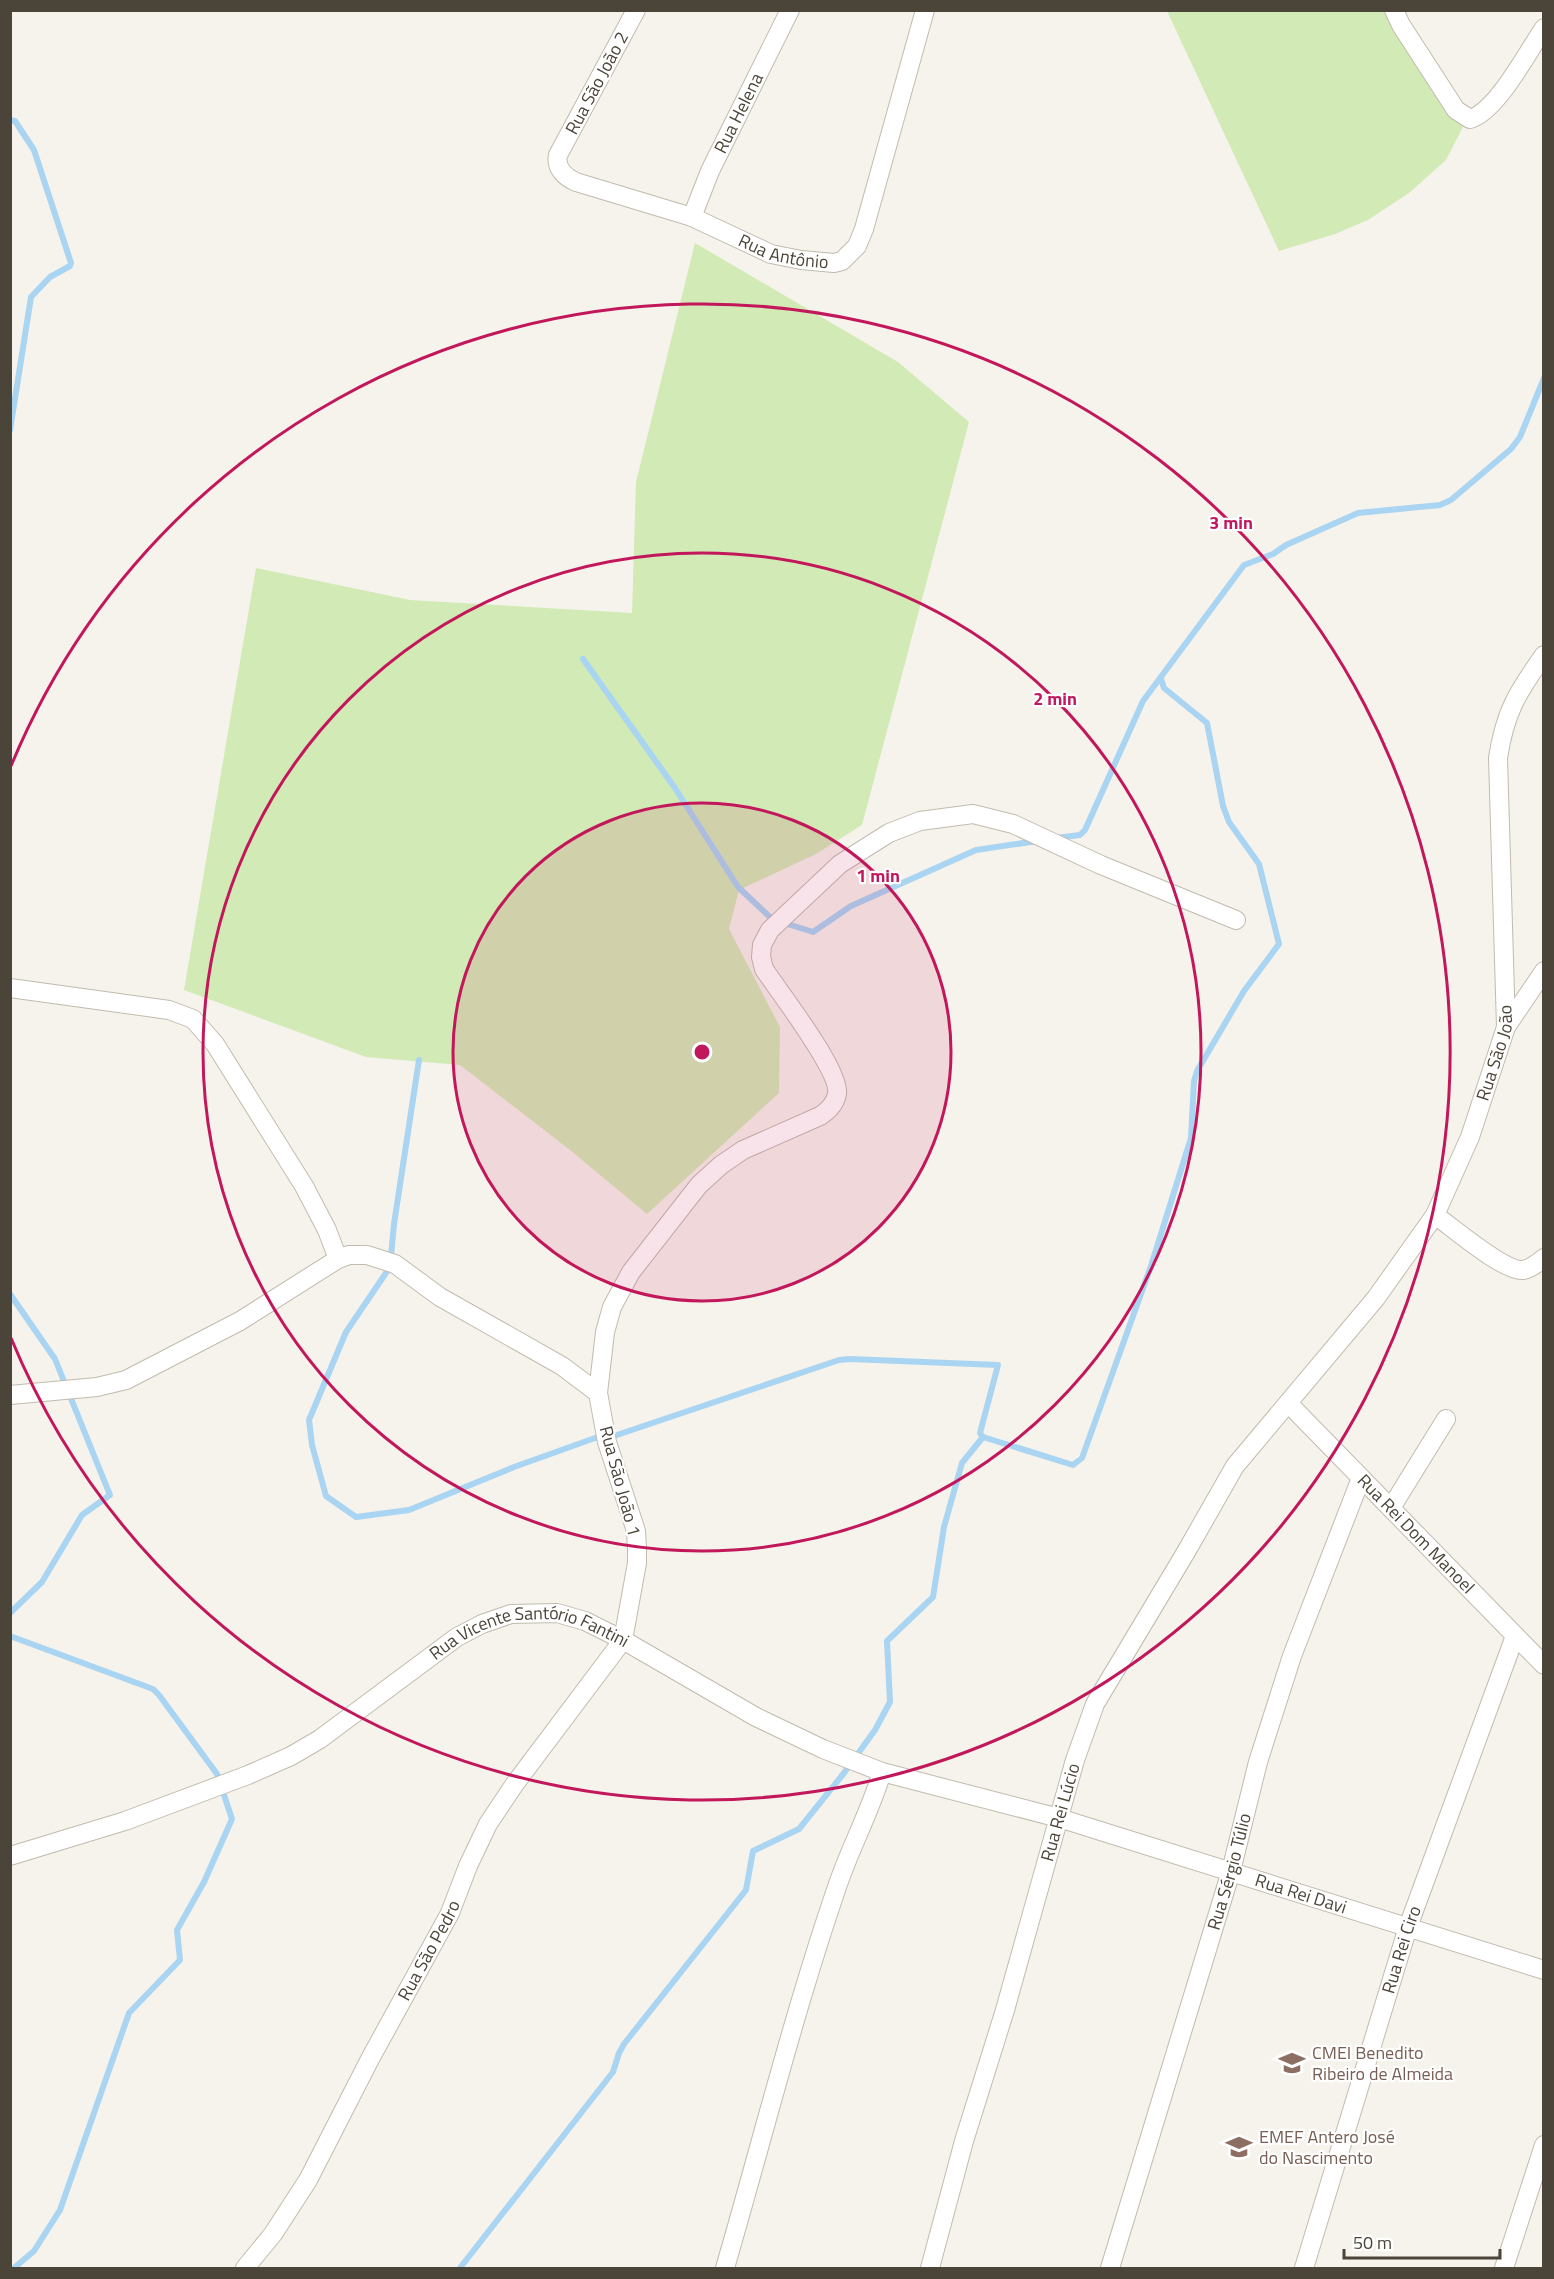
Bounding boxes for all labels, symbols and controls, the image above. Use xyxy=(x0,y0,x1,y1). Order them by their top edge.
street label: Rua São João 2 xyxy=(558,27,635,139)
street label: Rua Helena xyxy=(707,68,770,158)
street label: Rua Antônio xyxy=(734,227,830,275)
text: 3 min xyxy=(1209,509,1253,536)
text: 2 min xyxy=(1033,685,1077,712)
text: 1 min xyxy=(856,862,900,889)
street label: Rua São João xyxy=(1469,1004,1519,1104)
centre of rings xyxy=(692,1042,712,1062)
street label: Rua São João 1 xyxy=(593,1423,648,1539)
street label: Rua Rei Dom Manoel xyxy=(1351,1467,1481,1600)
text: Rua Vicente Santório Fantini xyxy=(423,1599,635,1666)
street label: Rua Vicente Santório Fantini xyxy=(422,1636,636,1672)
street label: Rua Rei Lúcio xyxy=(1033,1760,1086,1864)
street label: Rua Sérgio Túlio xyxy=(1200,1810,1258,1933)
street label: Rua Rei Davi xyxy=(1252,1866,1350,1920)
street label: Rua São Pedro xyxy=(391,1896,467,2005)
street label: Rua Rei Ciro xyxy=(1374,1902,1428,1997)
place label: CMEI Benedito Ribeiro de Almeida xyxy=(1312,2039,1453,2087)
school or university icon: CMEI Benedito Ribeiro de Almeida xyxy=(1277,2048,1307,2078)
place label: EMEF Antero José do Nascimento xyxy=(1259,2123,1395,2171)
school or university icon: EMEF Antero José do Nascimento xyxy=(1224,2132,1254,2162)
scale bar xyxy=(1344,2222,1500,2260)
text: 50 m xyxy=(1353,2229,1392,2256)

